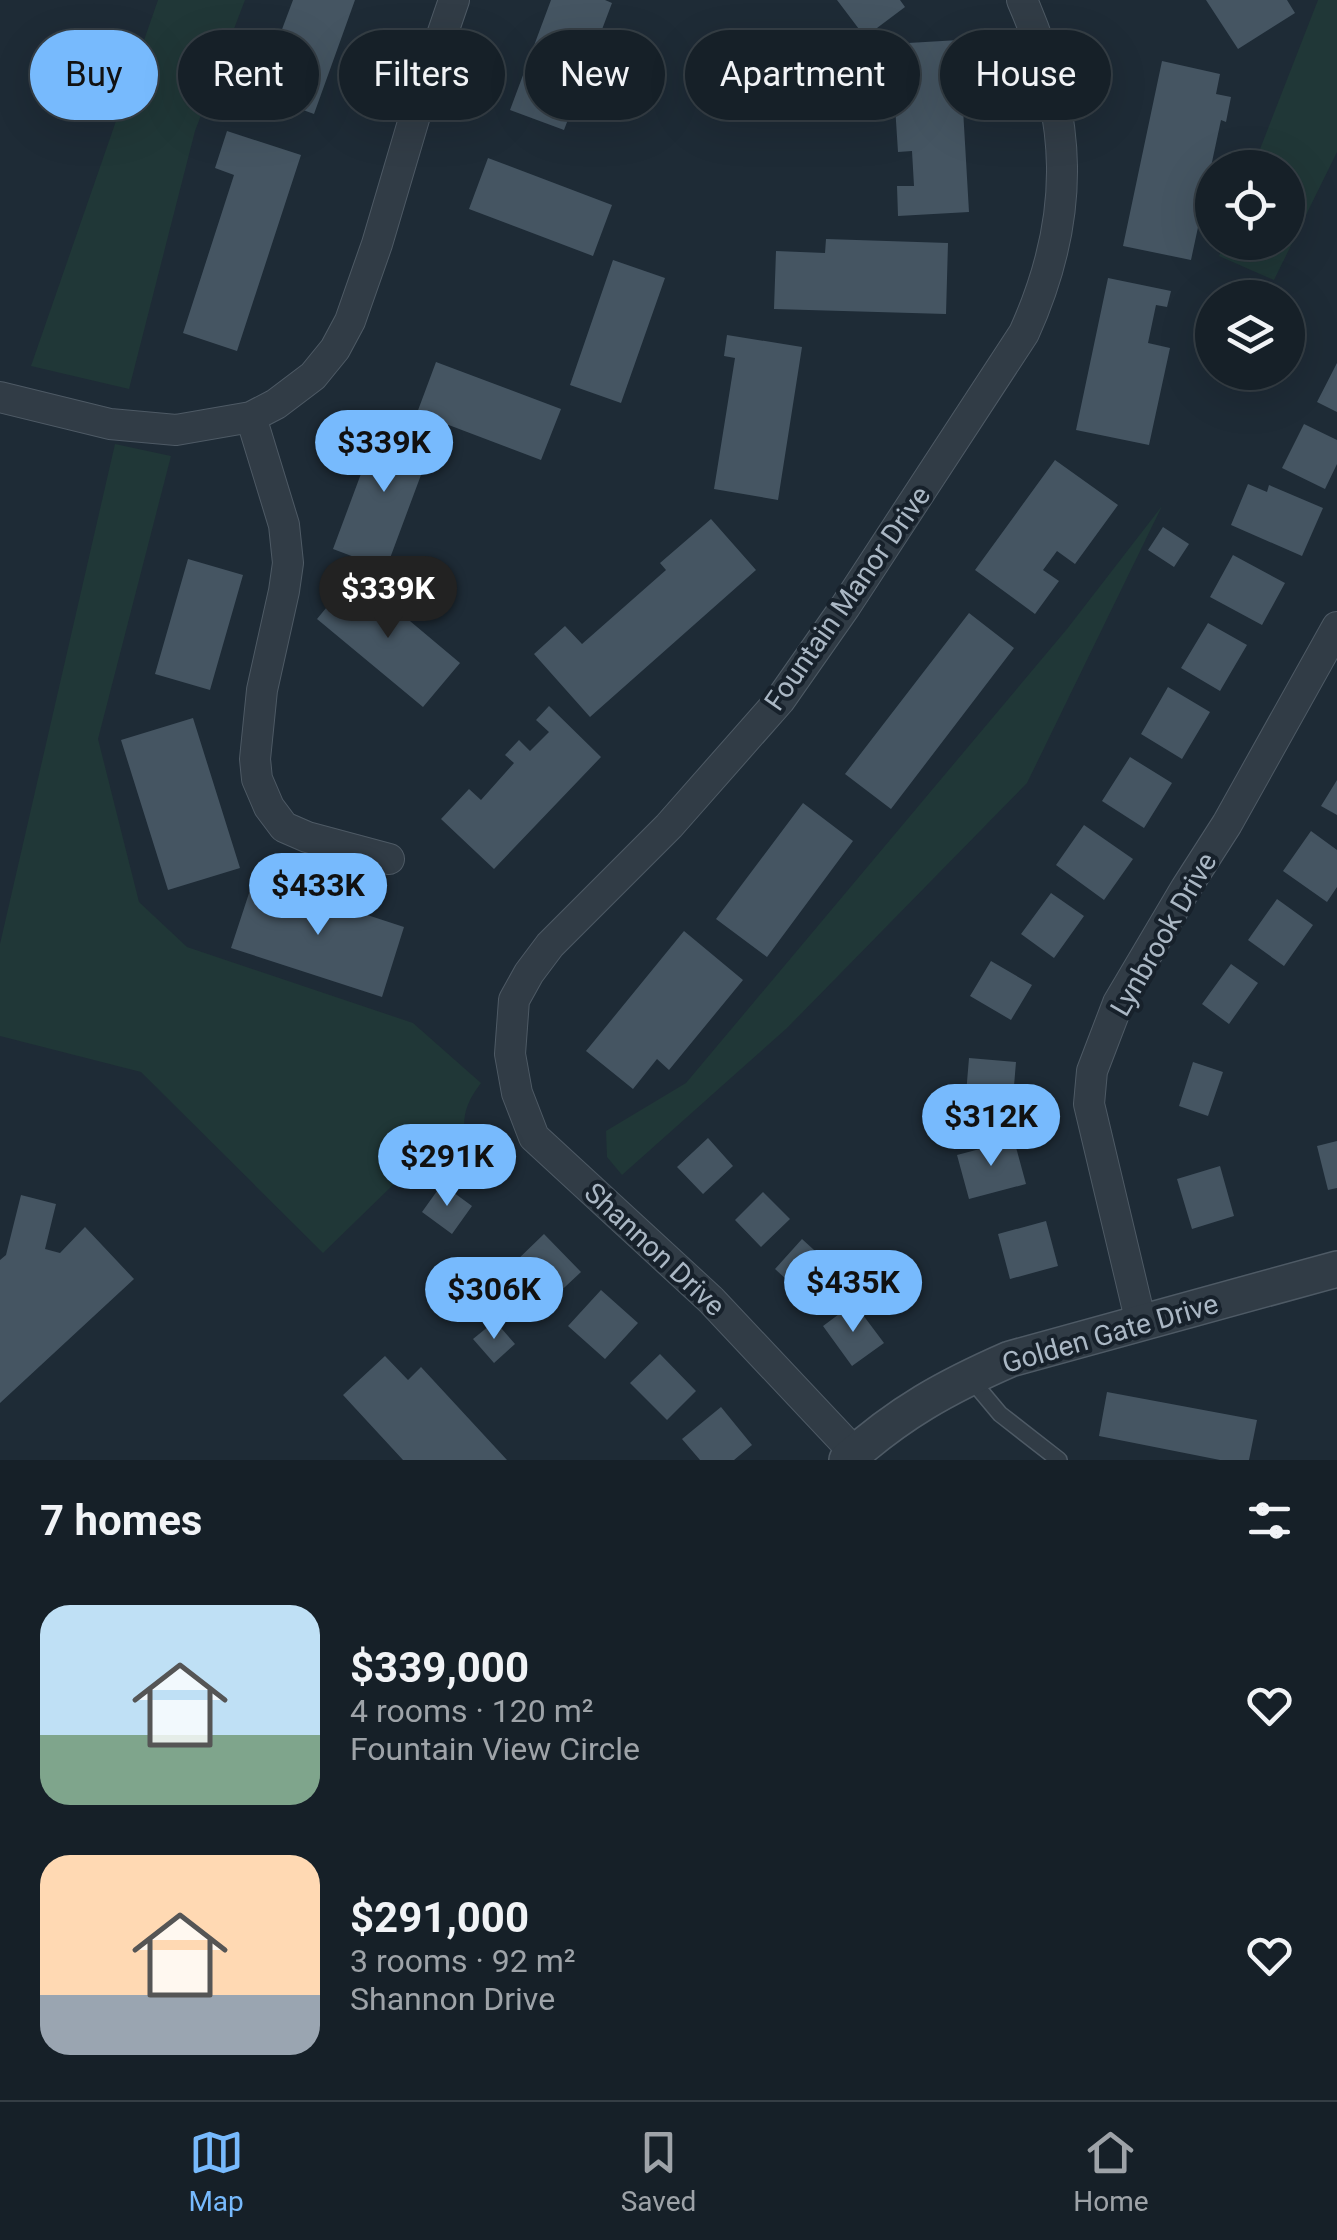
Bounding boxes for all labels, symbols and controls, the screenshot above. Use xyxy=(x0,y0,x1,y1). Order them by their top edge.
chip: Buy xyxy=(30,30,158,120)
chip: Rent xyxy=(178,30,319,120)
chip: Filters xyxy=(339,30,505,120)
chip: New xyxy=(525,30,665,120)
chip: Apartment xyxy=(685,30,920,120)
chip: House xyxy=(940,30,1111,120)
map controls xyxy=(1195,150,1305,390)
button: locate xyxy=(1195,150,1305,260)
button: layers xyxy=(1195,280,1305,390)
pin: $339K xyxy=(314,410,454,495)
text: $339K xyxy=(337,423,431,461)
street label: Fountain Manor Drive xyxy=(758,480,937,717)
pin: $339K xyxy=(318,556,458,641)
text: $339K xyxy=(341,569,435,607)
street label: Lynbrook Drive xyxy=(1103,847,1223,1022)
pin: $433K xyxy=(248,853,388,938)
text: $433K xyxy=(271,866,365,904)
pin: $312K xyxy=(921,1084,1061,1169)
text: $312K xyxy=(944,1097,1038,1135)
pin: $291K xyxy=(377,1124,517,1209)
text: $291K xyxy=(400,1137,494,1175)
street label: Shannon Drive xyxy=(578,1176,732,1323)
pin: $435K xyxy=(783,1250,923,1335)
pin: $306K xyxy=(424,1257,564,1342)
text: $435K xyxy=(806,1263,900,1301)
text: $306K xyxy=(447,1270,541,1308)
street label: Golden Gate Drive xyxy=(998,1287,1222,1380)
icon: filters xyxy=(1242,1493,1297,1548)
text: 7 homes xyxy=(40,1496,202,1545)
text: $339,000 xyxy=(350,1643,529,1692)
icon: home xyxy=(120,1645,240,1765)
icon: heart xyxy=(1242,1678,1297,1733)
text: 4 rooms · 120 m² xyxy=(350,1692,593,1730)
text: Fountain View Circle xyxy=(350,1730,640,1768)
text: $291,000 xyxy=(350,1893,529,1942)
icon: home xyxy=(120,1895,240,2015)
icon: heart xyxy=(1242,1928,1297,1983)
text: 3 rooms · 92 m² xyxy=(350,1942,575,1980)
text: Shannon Drive xyxy=(350,1980,555,2018)
tab: Map xyxy=(188,2125,244,2218)
tab: Saved xyxy=(621,2125,696,2218)
tab: Home xyxy=(1073,2125,1149,2218)

